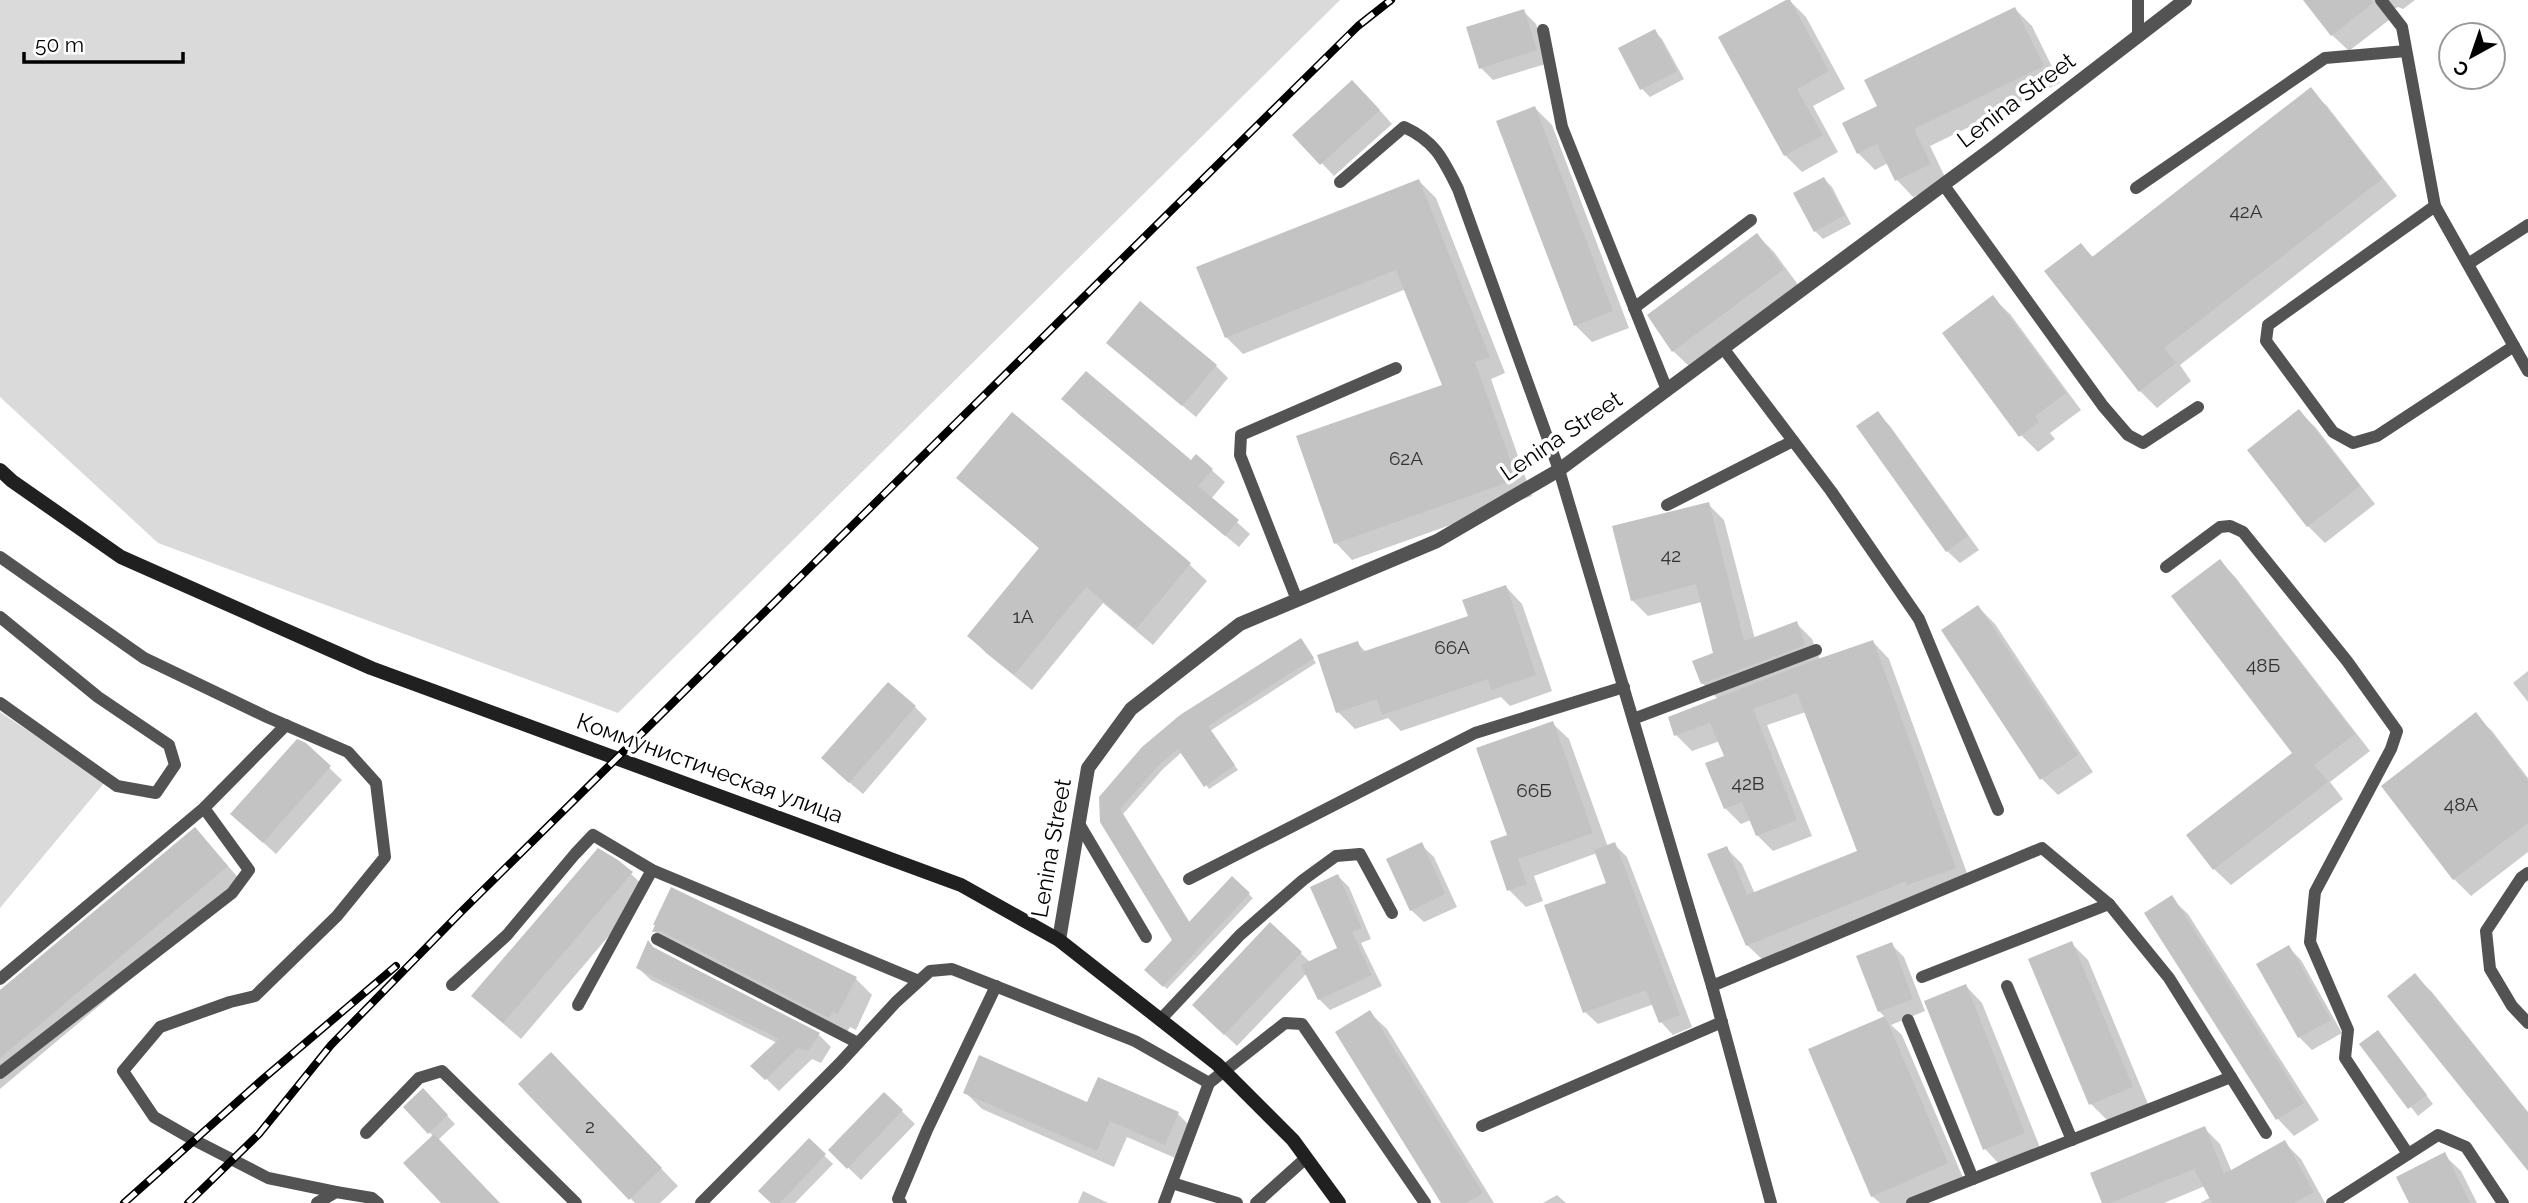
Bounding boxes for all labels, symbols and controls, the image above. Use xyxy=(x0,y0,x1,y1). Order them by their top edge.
scale bar xyxy=(24,21,184,65)
north arrow xyxy=(2437,21,2507,91)
text: 50 m xyxy=(35,32,84,57)
street label: Lenina Street xyxy=(1951,46,2080,153)
text: С xyxy=(2449,56,2473,82)
house number: 42А xyxy=(2229,200,2263,222)
street label: Lenina Street xyxy=(1495,385,1627,486)
house number: 62А xyxy=(1389,447,1423,469)
house number: 42 xyxy=(1661,544,1681,566)
house number: 1А xyxy=(1013,605,1034,627)
house number: 66А xyxy=(1434,636,1470,658)
house number: 48Б xyxy=(2246,654,2280,676)
street label: Коммунистическая улица xyxy=(573,707,847,828)
house number: 42В xyxy=(1732,772,1764,794)
street label: Lenina Street xyxy=(1025,776,1076,920)
house number: 66Б xyxy=(1516,779,1552,801)
house number: 48А xyxy=(2444,793,2478,815)
house number: 2 xyxy=(585,1115,595,1137)

